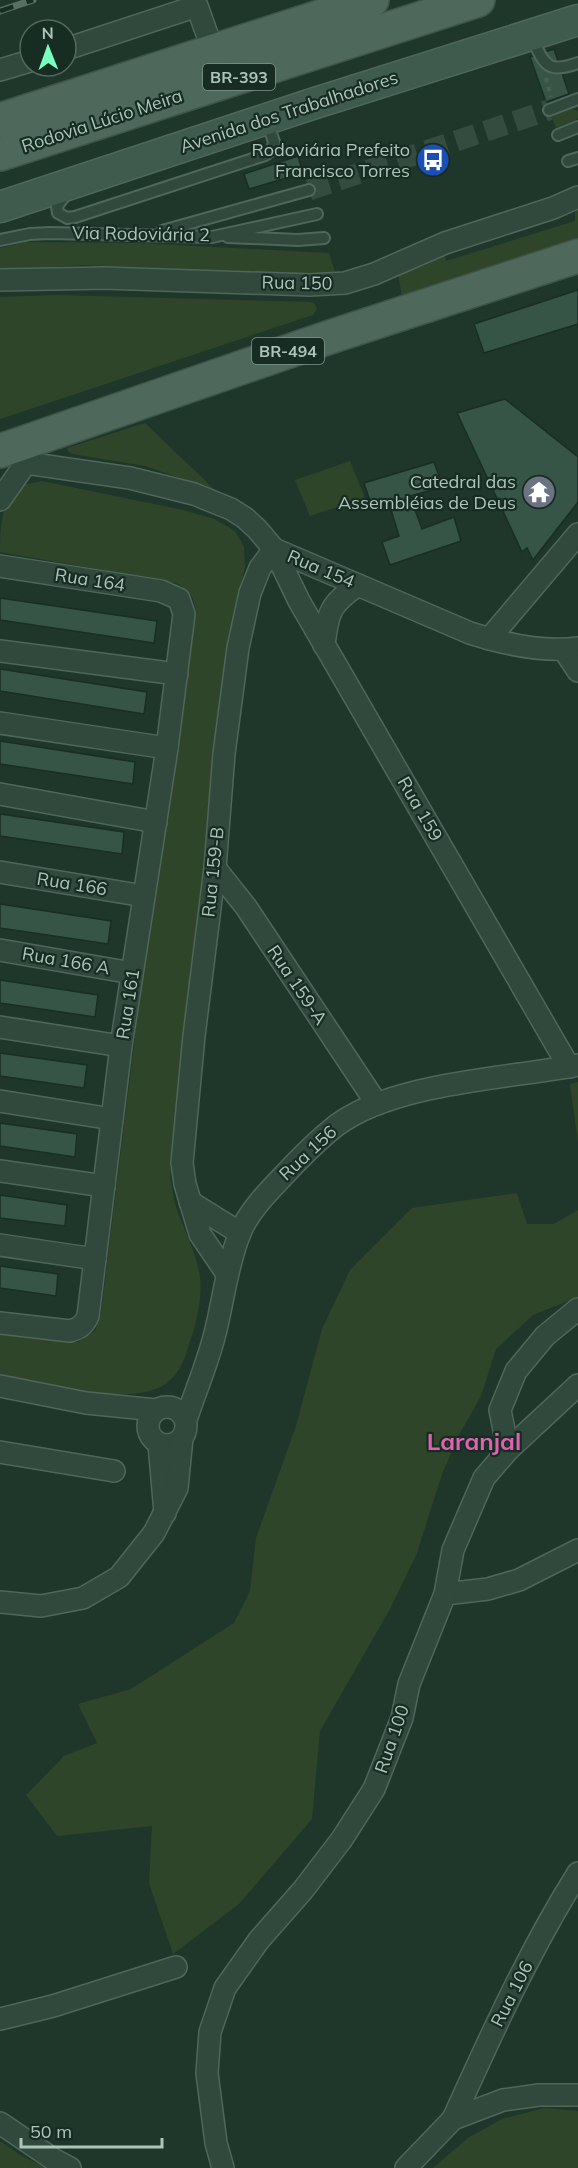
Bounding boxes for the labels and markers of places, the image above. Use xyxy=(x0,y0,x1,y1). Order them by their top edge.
place label: Rodoviária Prefeito Francisco Torres xyxy=(251,138,410,182)
bus stop icon: Rodoviária Prefeito Francisco Torres xyxy=(415,142,451,178)
place label: Catedral das Assembléias de Deus xyxy=(338,470,516,514)
temple icon: Catedral das Assembléias de Deus xyxy=(521,474,557,510)

